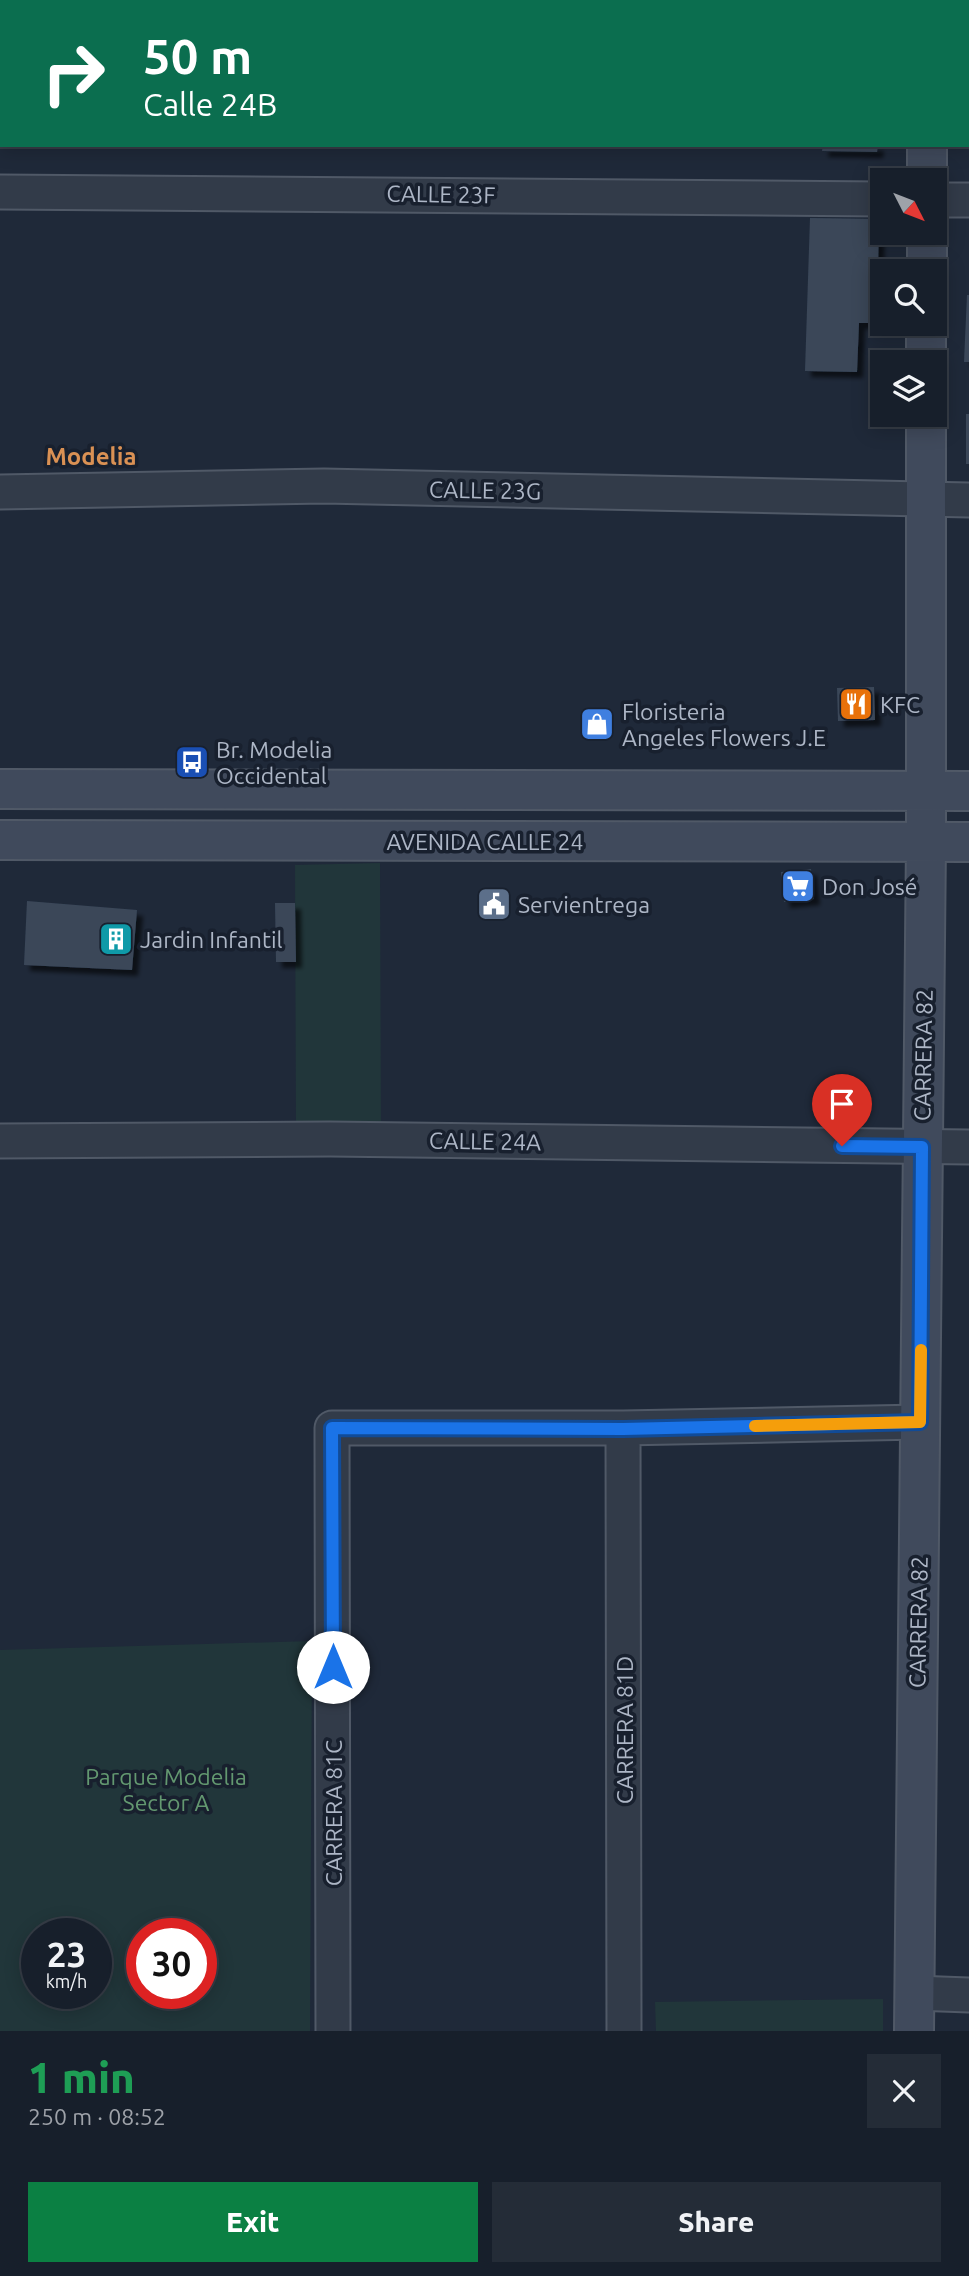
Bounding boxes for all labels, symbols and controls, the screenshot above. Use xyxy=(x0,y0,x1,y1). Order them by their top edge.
icon: right xyxy=(28,28,119,119)
text: 50 m xyxy=(143,28,252,83)
text: Calle 24B xyxy=(143,86,277,122)
north arrow xyxy=(870,168,947,245)
map controls xyxy=(870,168,947,427)
street label: CALLE 23F xyxy=(386,181,496,207)
button: search xyxy=(870,259,947,336)
button: layers xyxy=(870,350,947,427)
district label: Modelia xyxy=(46,443,136,470)
street label: CALLE 23G xyxy=(429,477,541,503)
restaurant icon: KFC xyxy=(837,685,875,723)
place label: KFC xyxy=(880,692,920,717)
place label: Floristeria Angeles Flowers J.E xyxy=(622,699,826,750)
shop icon: Floristeria Angeles Flowers J.E xyxy=(578,705,616,743)
place label: Br. Modelia Occidental xyxy=(216,737,332,788)
bus stop icon: Br. Modelia Occidental xyxy=(173,743,211,781)
street label: AVENIDA CALLE 24 xyxy=(387,829,583,854)
supermarket icon: Don José xyxy=(779,867,817,905)
place label: Don José xyxy=(822,874,918,899)
public building icon: Servientrega xyxy=(475,885,513,923)
place label: Servientrega xyxy=(518,892,650,917)
building icon: Jardin Infantil xyxy=(97,920,135,958)
place label: Jardin Infantil xyxy=(140,927,283,952)
street label: CARRERA 82 xyxy=(909,989,937,1121)
pin xyxy=(812,1074,872,1146)
icon: arrive xyxy=(823,1085,861,1123)
street label: CALLE 24A xyxy=(429,1128,541,1154)
street label: CARRERA 82 xyxy=(904,1556,932,1688)
position arrow xyxy=(296,1630,370,1704)
street label: CARRERA 81D xyxy=(612,1656,637,1804)
street label: CARRERA 81C xyxy=(321,1740,346,1886)
park label: Parque Modelia Sector A xyxy=(85,1764,247,1815)
speed limit sign: 30 xyxy=(126,1918,217,2009)
text: 23 xyxy=(47,1934,86,1974)
text: km/h xyxy=(46,1971,87,1991)
text: 1 min xyxy=(28,2054,135,2101)
button: close xyxy=(867,2054,941,2128)
text: 250 m · 08:52 xyxy=(28,2104,166,2129)
button: Exit xyxy=(28,2182,478,2262)
button: Share xyxy=(492,2182,941,2262)

